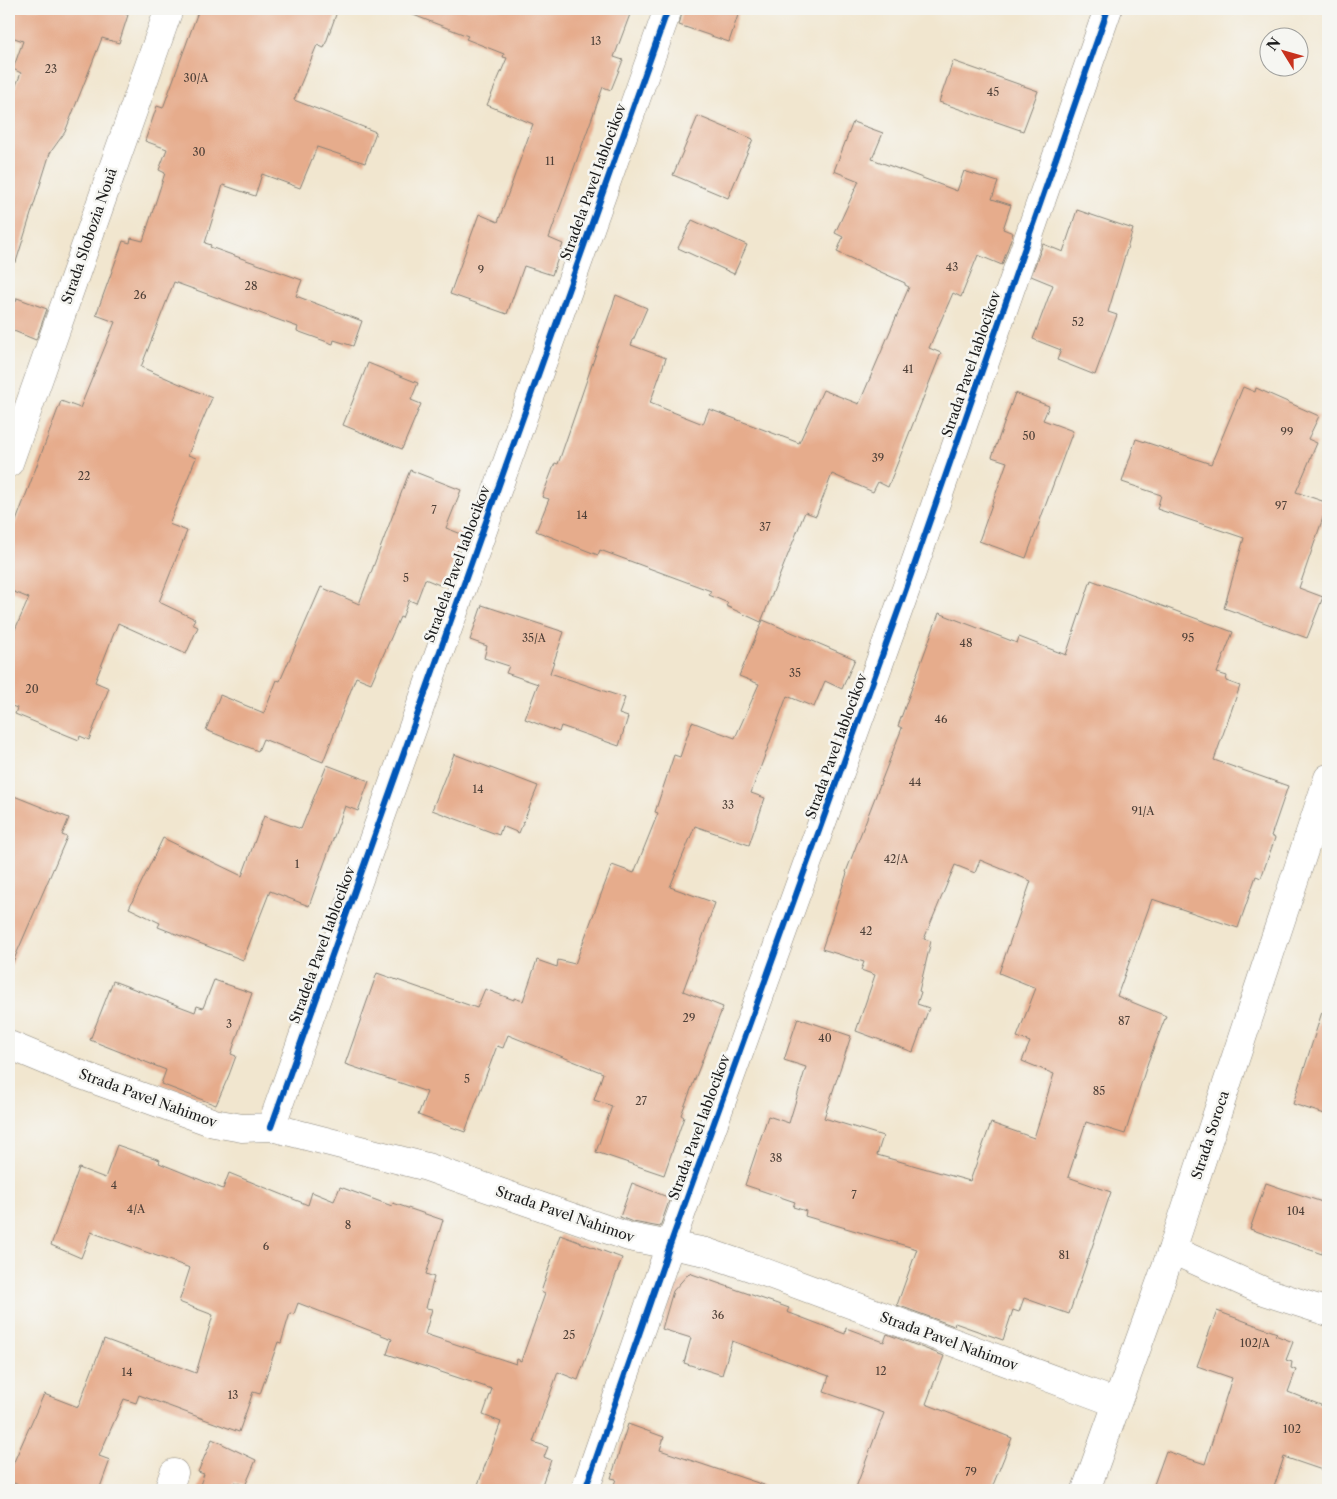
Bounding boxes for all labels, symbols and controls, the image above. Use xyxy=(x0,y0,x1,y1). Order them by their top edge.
north arrow xyxy=(1260,28,1310,78)
house number: 13 xyxy=(591,34,601,48)
text: N xyxy=(1263,34,1284,54)
house number: 23 xyxy=(45,62,57,76)
house number: 30/A xyxy=(184,71,209,85)
house number: 45 xyxy=(987,85,999,99)
street label: Stradela Pavel Iablocikov xyxy=(556,101,630,263)
house number: 30 xyxy=(192,145,206,159)
house number: 11 xyxy=(545,154,555,168)
street label: Strada Slobozia Nouă xyxy=(57,165,121,306)
house number: 43 xyxy=(946,260,958,274)
house number: 9 xyxy=(478,263,484,277)
house number: 28 xyxy=(245,279,257,293)
house number: 26 xyxy=(134,288,147,302)
street label: Strada Pavel Iablocikov xyxy=(937,288,1005,440)
house number: 52 xyxy=(1072,315,1084,329)
house number: 41 xyxy=(903,362,914,376)
house number: 99 xyxy=(1281,425,1293,439)
house number: 50 xyxy=(1023,429,1035,443)
house number: 39 xyxy=(872,451,884,465)
house number: 22 xyxy=(78,469,90,483)
street label: Stradela Pavel Iablocikov xyxy=(420,483,494,645)
house number: 97 xyxy=(1275,499,1288,513)
house number: 7 xyxy=(431,503,437,517)
house number: 14 xyxy=(577,508,587,522)
house number: 37 xyxy=(759,520,771,534)
house number: 5 xyxy=(403,571,409,585)
house number: 35/A xyxy=(522,631,547,645)
house number: 95 xyxy=(1182,631,1194,645)
house number: 48 xyxy=(960,636,972,650)
house number: 35 xyxy=(789,666,801,680)
street label: Strada Pavel Iablocikov xyxy=(801,670,871,821)
house number: 20 xyxy=(25,682,39,696)
house number: 46 xyxy=(935,712,948,726)
house number: 44 xyxy=(909,775,921,789)
house number: 14 xyxy=(473,782,483,796)
house number: 33 xyxy=(722,798,734,812)
house number: 91/A xyxy=(1131,804,1155,818)
house number: 42/A xyxy=(884,852,909,866)
house number: 1 xyxy=(295,857,300,871)
street label: Stradela Pavel Iablocikov xyxy=(285,864,359,1026)
house number: 42 xyxy=(860,924,872,938)
house number: 29 xyxy=(683,1011,695,1025)
house number: 87 xyxy=(1118,1014,1131,1028)
house number: 3 xyxy=(226,1017,232,1031)
house number: 40 xyxy=(818,1031,832,1045)
street label: Strada Pavel Iablocikov xyxy=(664,1051,734,1202)
street label: Strada Pavel Nahimov xyxy=(77,1065,220,1131)
house number: 5 xyxy=(464,1072,470,1086)
house number: 85 xyxy=(1093,1084,1105,1098)
street label: Strada Soroca xyxy=(1187,1088,1233,1182)
house number: 27 xyxy=(635,1094,647,1108)
house number: 38 xyxy=(770,1151,782,1165)
house number: 4 xyxy=(111,1178,117,1192)
street label: Strada Pavel Nahimov xyxy=(493,1182,637,1246)
house number: 7 xyxy=(851,1188,857,1202)
house number: 4/A xyxy=(127,1202,146,1216)
house number: 104 xyxy=(1287,1204,1305,1218)
house number: 8 xyxy=(345,1218,351,1232)
house number: 6 xyxy=(263,1239,270,1253)
house number: 81 xyxy=(1058,1248,1070,1262)
house number: 36 xyxy=(712,1308,725,1322)
street label: Strada Pavel Nahimov xyxy=(878,1308,1021,1374)
house number: 25 xyxy=(563,1328,575,1342)
house number: 102/A xyxy=(1240,1336,1271,1350)
house number: 12 xyxy=(876,1364,886,1378)
house number: 14 xyxy=(122,1365,132,1379)
house number: 13 xyxy=(228,1388,238,1402)
house number: 102 xyxy=(1283,1422,1301,1436)
house number: 79 xyxy=(965,1465,977,1479)

